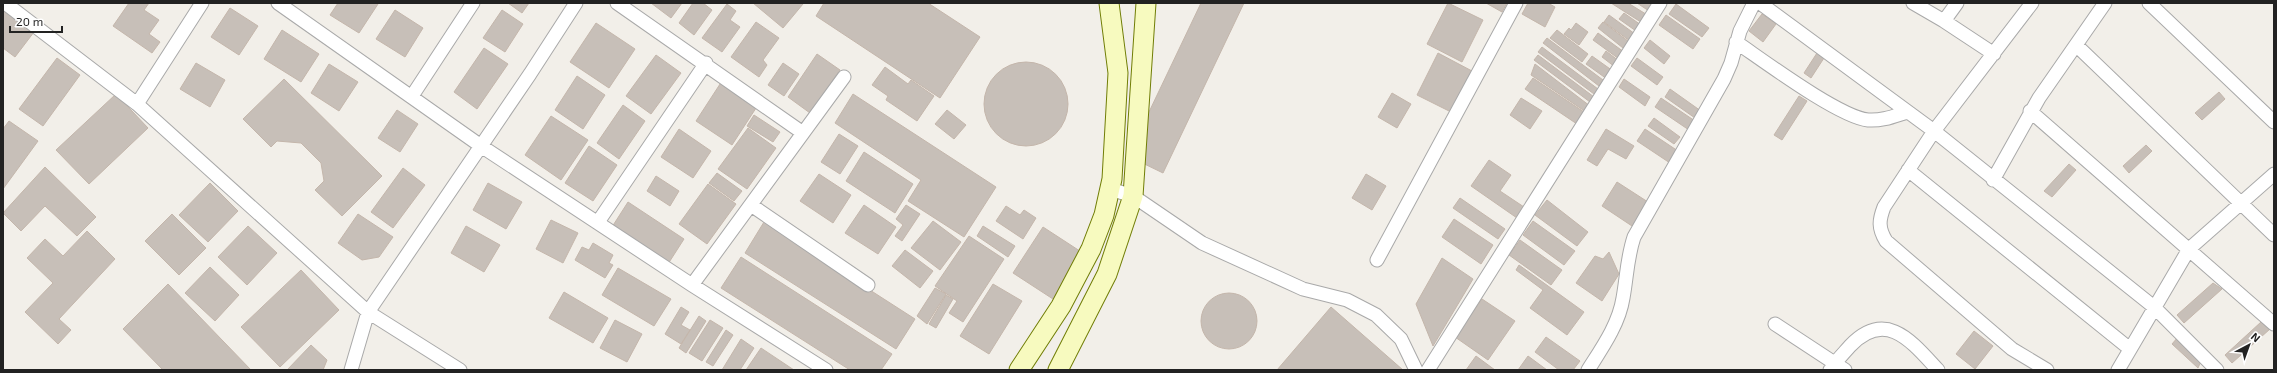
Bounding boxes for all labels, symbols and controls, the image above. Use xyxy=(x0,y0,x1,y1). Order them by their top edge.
scale bar xyxy=(10,8,62,34)
text: 20 m xyxy=(16,14,43,28)
north arrow xyxy=(2229,325,2269,365)
text: N xyxy=(2249,330,2263,345)

